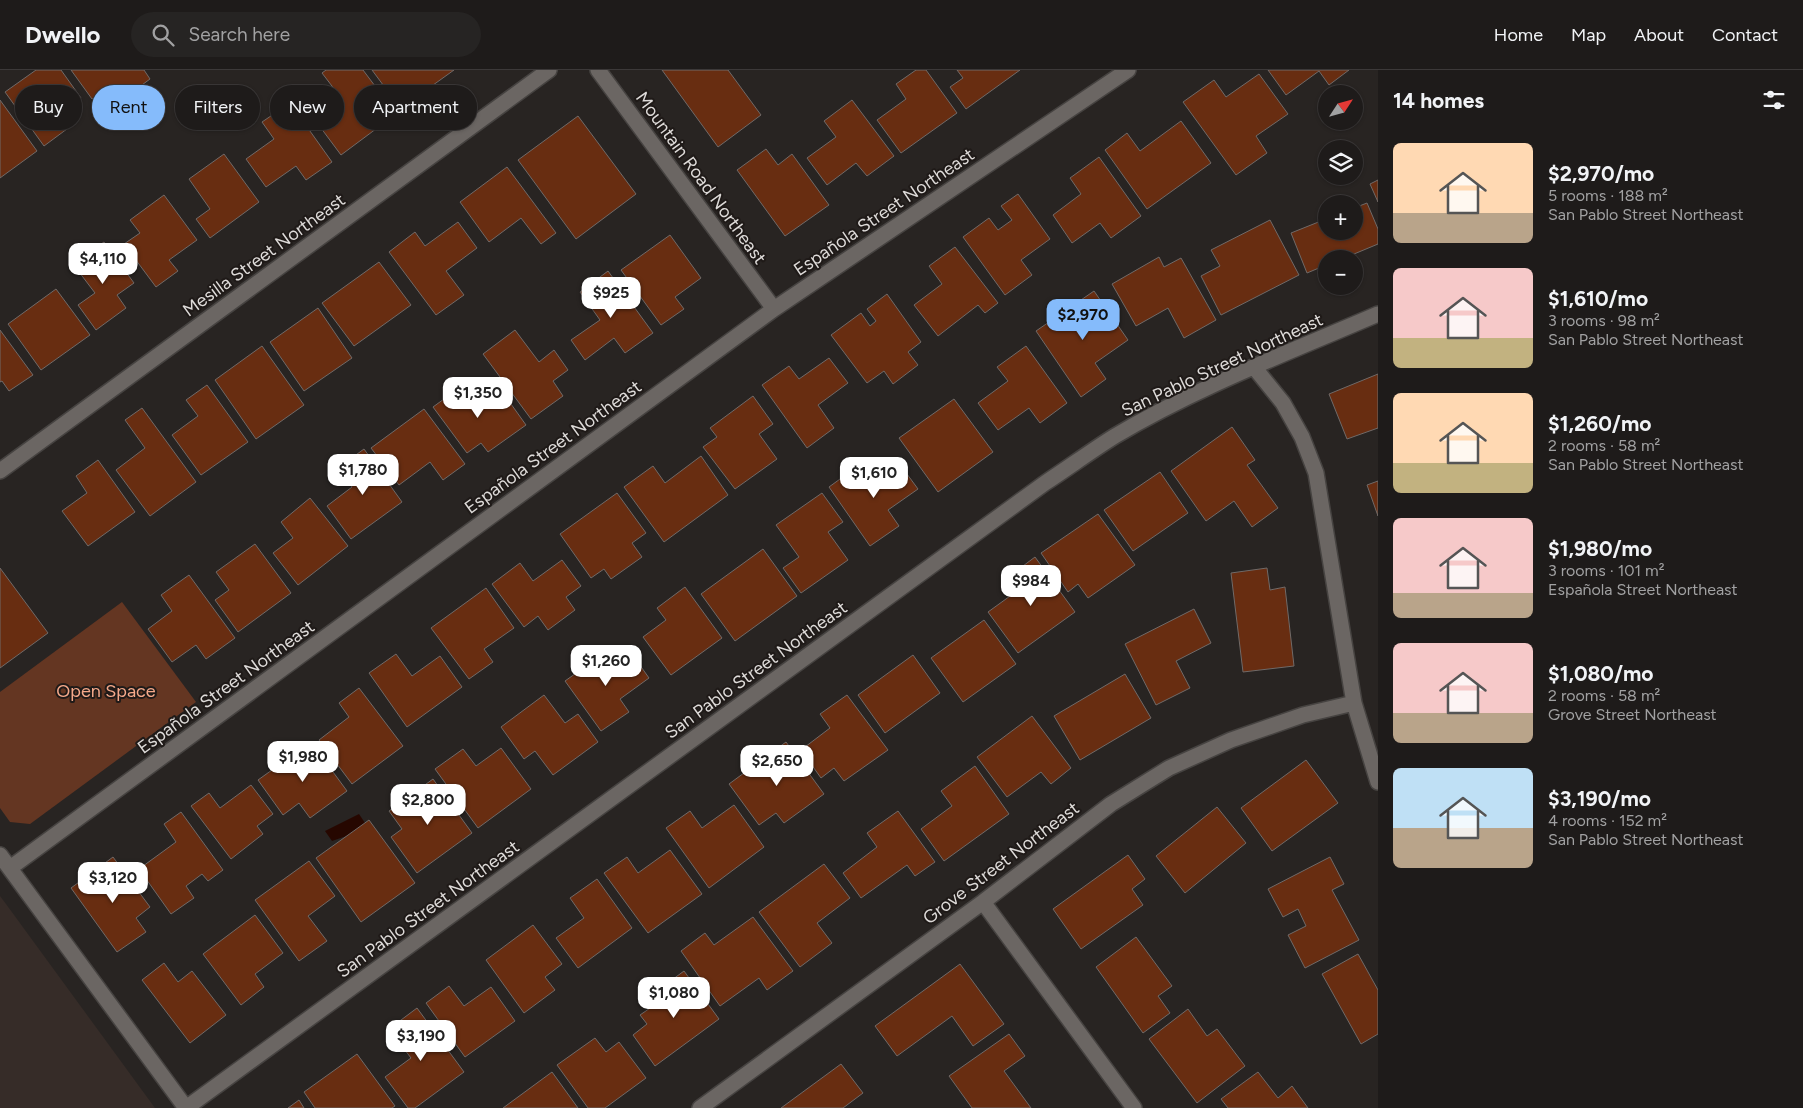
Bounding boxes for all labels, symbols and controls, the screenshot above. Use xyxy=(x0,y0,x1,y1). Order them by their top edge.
search box xyxy=(131,12,481,57)
text: Dwello xyxy=(25,20,101,49)
icon: search xyxy=(149,21,177,49)
text: Search here xyxy=(189,23,290,46)
text: Home xyxy=(1494,24,1543,46)
text: Map xyxy=(1571,24,1606,46)
text: About xyxy=(1634,24,1684,46)
text: Contact xyxy=(1712,24,1778,46)
chip: Buy xyxy=(15,85,82,130)
chip: Rent xyxy=(92,85,165,130)
chip: Filters xyxy=(175,85,260,130)
chip: New xyxy=(270,85,344,130)
chip: Apartment xyxy=(354,85,477,130)
north arrow xyxy=(1318,85,1362,130)
map controls xyxy=(1318,85,1363,295)
icon: filters xyxy=(1760,86,1788,114)
street label: Mountain Road Northeast xyxy=(631,87,771,269)
text: 14 homes xyxy=(1393,88,1484,113)
button: layers xyxy=(1318,140,1363,185)
street label: Española Street Northeast xyxy=(789,143,979,281)
text: $2,970/mo xyxy=(1548,161,1654,186)
icon: home xyxy=(1433,163,1493,223)
text: 5 rooms · 188 m² xyxy=(1548,186,1668,205)
street label: Mesilla Street Northeast xyxy=(178,189,350,321)
button: + xyxy=(1318,195,1363,240)
text: San Pablo Street Northeast xyxy=(1548,205,1743,224)
pin: $4,110 xyxy=(62,242,144,285)
text: $4,110 xyxy=(80,249,126,268)
button: − xyxy=(1318,250,1363,295)
pin: $925 xyxy=(581,276,641,319)
text: $925 xyxy=(593,283,629,302)
text: $1,610/mo xyxy=(1548,286,1648,311)
icon: home xyxy=(1433,288,1493,348)
pin: $2,970 xyxy=(1042,298,1124,341)
text: $2,970 xyxy=(1058,305,1108,324)
street label: San Pablo Street Northeast xyxy=(1118,308,1326,421)
text: 3 rooms · 98 m² xyxy=(1548,311,1660,330)
text: San Pablo Street Northeast xyxy=(1548,330,1743,349)
street label: Española Street Northeast xyxy=(460,375,646,519)
pin: $1,350 xyxy=(437,376,519,419)
text: $1,350 xyxy=(454,383,502,402)
text: $1,260/mo xyxy=(1548,411,1651,436)
icon: home xyxy=(1433,413,1493,473)
text: 2 rooms · 58 m² xyxy=(1548,436,1660,455)
pin: $1,780 xyxy=(322,454,404,496)
text: San Pablo Street Northeast xyxy=(1548,455,1743,474)
pin: $1,610 xyxy=(833,456,915,499)
text: $1,780 xyxy=(339,460,387,479)
text: $1,610 xyxy=(851,463,897,482)
text: $1,980/mo xyxy=(1548,536,1652,561)
icon: home xyxy=(1433,538,1493,598)
text: 3 rooms · 101 m² xyxy=(1548,561,1664,580)
pin: $984 xyxy=(1001,564,1061,607)
text: $984 xyxy=(1012,571,1050,590)
text: Española Street Northeast xyxy=(1548,580,1738,599)
street label: San Pablo Street Northeast xyxy=(661,596,852,744)
street label: Española Street Northeast xyxy=(133,615,319,759)
pin: $1,260 xyxy=(565,644,647,687)
text: $1,260 xyxy=(582,651,630,670)
text: $1,080/mo xyxy=(1548,661,1654,686)
icon: home xyxy=(1433,663,1493,723)
park label: Open Space xyxy=(56,680,156,702)
text: 2 rooms · 58 m² xyxy=(1548,686,1660,705)
text: Grove Street Northeast xyxy=(1548,705,1717,724)
pin: $1,980 xyxy=(262,740,344,783)
pin: $2,650 xyxy=(736,744,818,787)
text: $1,980 xyxy=(278,747,328,766)
text: $2,650 xyxy=(751,751,803,770)
pin: $2,800 xyxy=(387,784,469,826)
text: $3,190/mo xyxy=(1548,786,1651,811)
icon: home xyxy=(1433,788,1493,848)
text: $2,800 xyxy=(402,790,454,809)
street label: Grove Street Northeast xyxy=(919,797,1084,929)
text: 4 rooms · 152 m² xyxy=(1548,811,1667,830)
text: San Pablo Street Northeast xyxy=(1548,830,1743,849)
street label: San Pablo Street Northeast xyxy=(333,835,524,983)
pin: $3,120 xyxy=(72,862,154,904)
text: $3,120 xyxy=(89,868,137,887)
pin: $1,080 xyxy=(633,976,715,1019)
text: $1,080 xyxy=(649,983,699,1002)
pin: $3,190 xyxy=(380,1020,462,1062)
text: $3,190 xyxy=(397,1026,445,1045)

